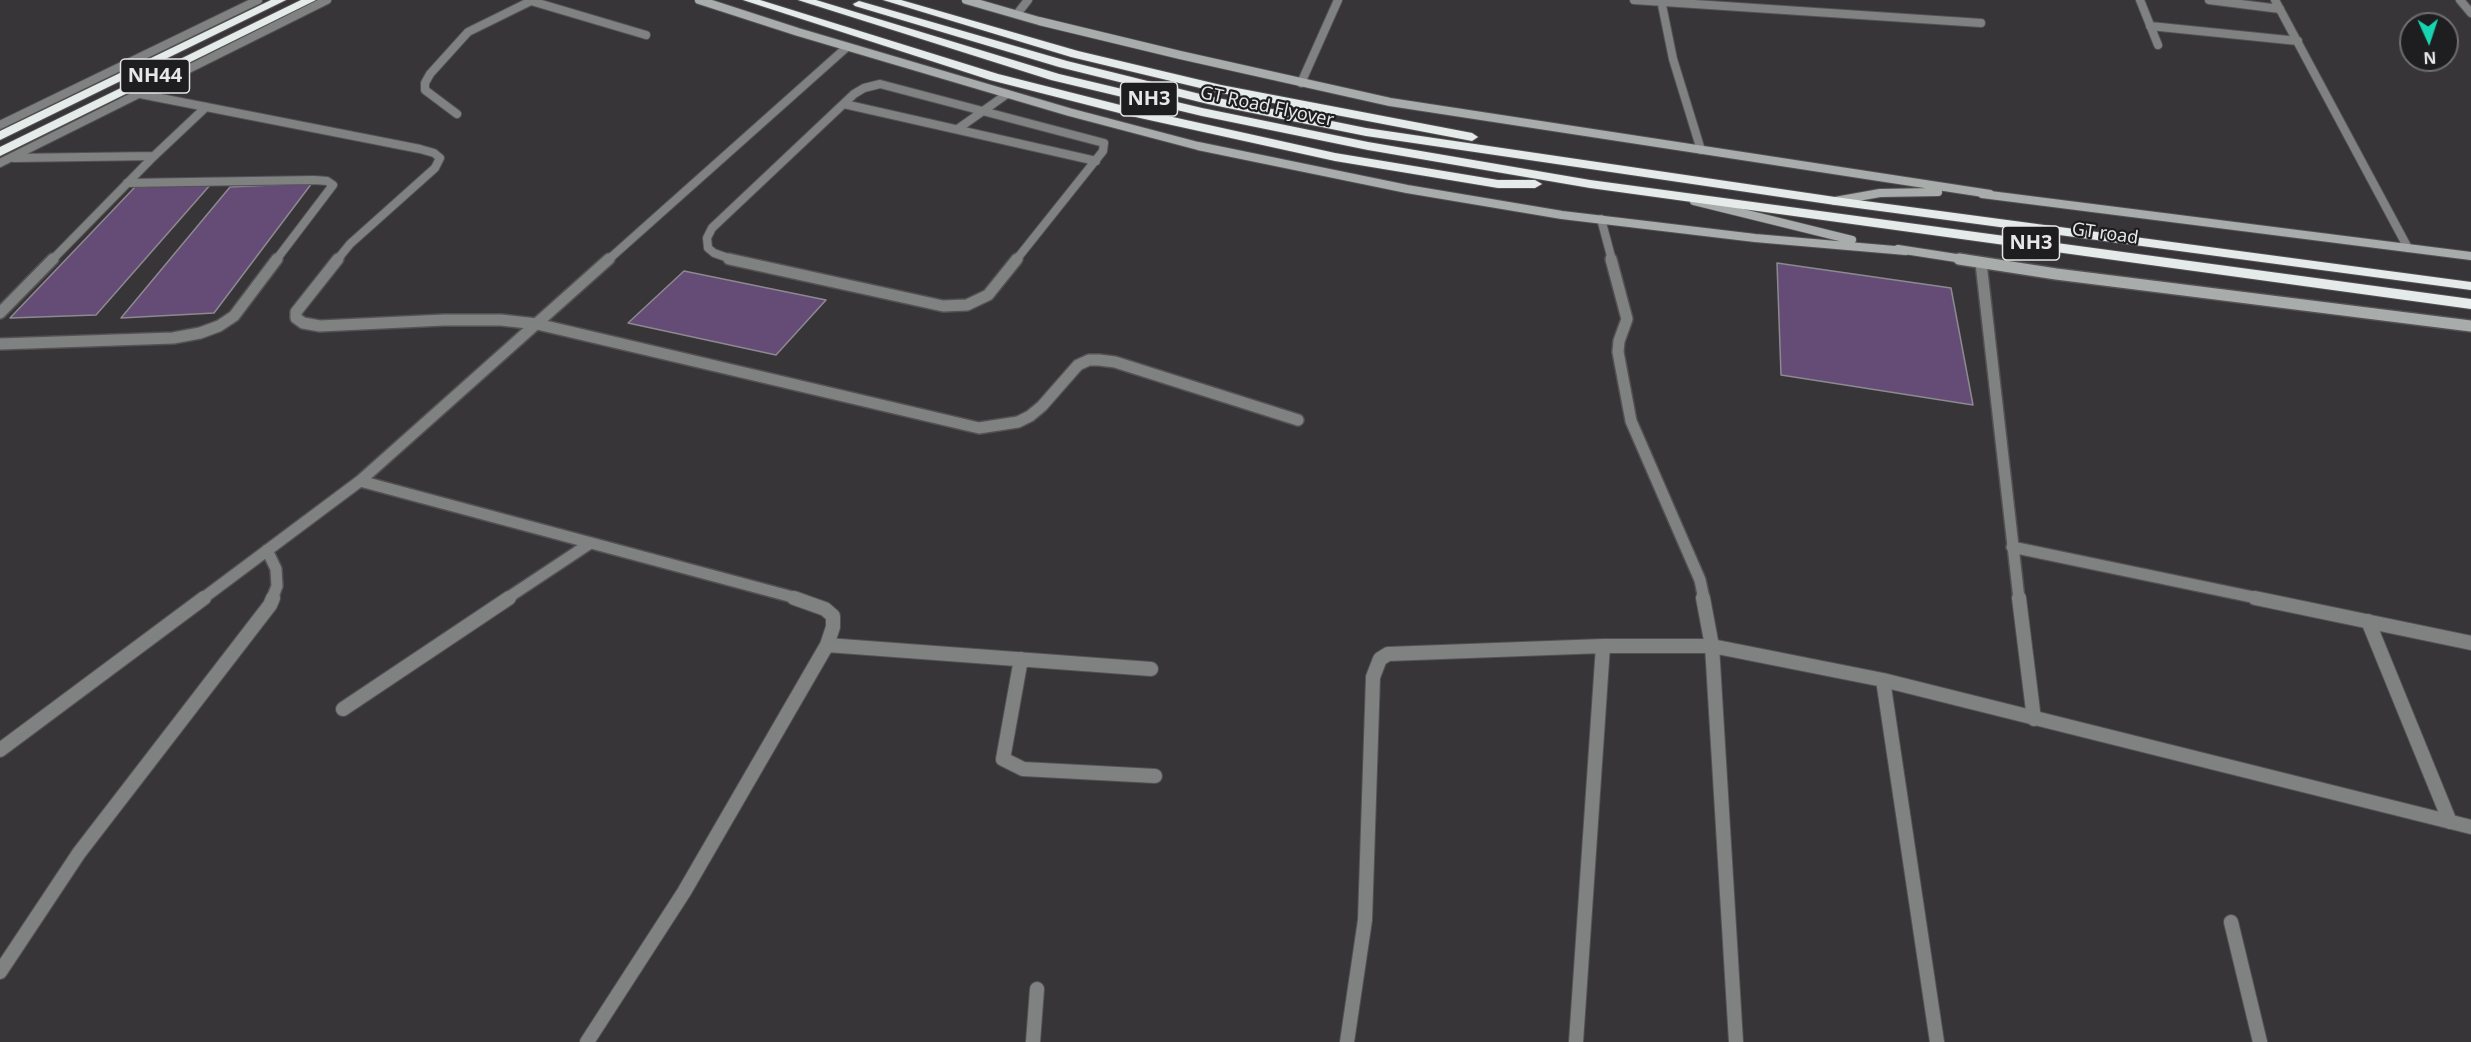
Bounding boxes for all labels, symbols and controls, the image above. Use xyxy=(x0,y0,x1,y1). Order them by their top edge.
north arrow xyxy=(2399,12,2459,72)
text: N xyxy=(2423,47,2437,69)
road number: NH44 xyxy=(120,59,190,93)
road number: NH3 xyxy=(1120,82,1178,116)
street label: GT Road Flyover xyxy=(1198,82,1336,132)
street label: GT road xyxy=(2070,219,2140,249)
road number: NH3 xyxy=(2002,226,2060,260)

